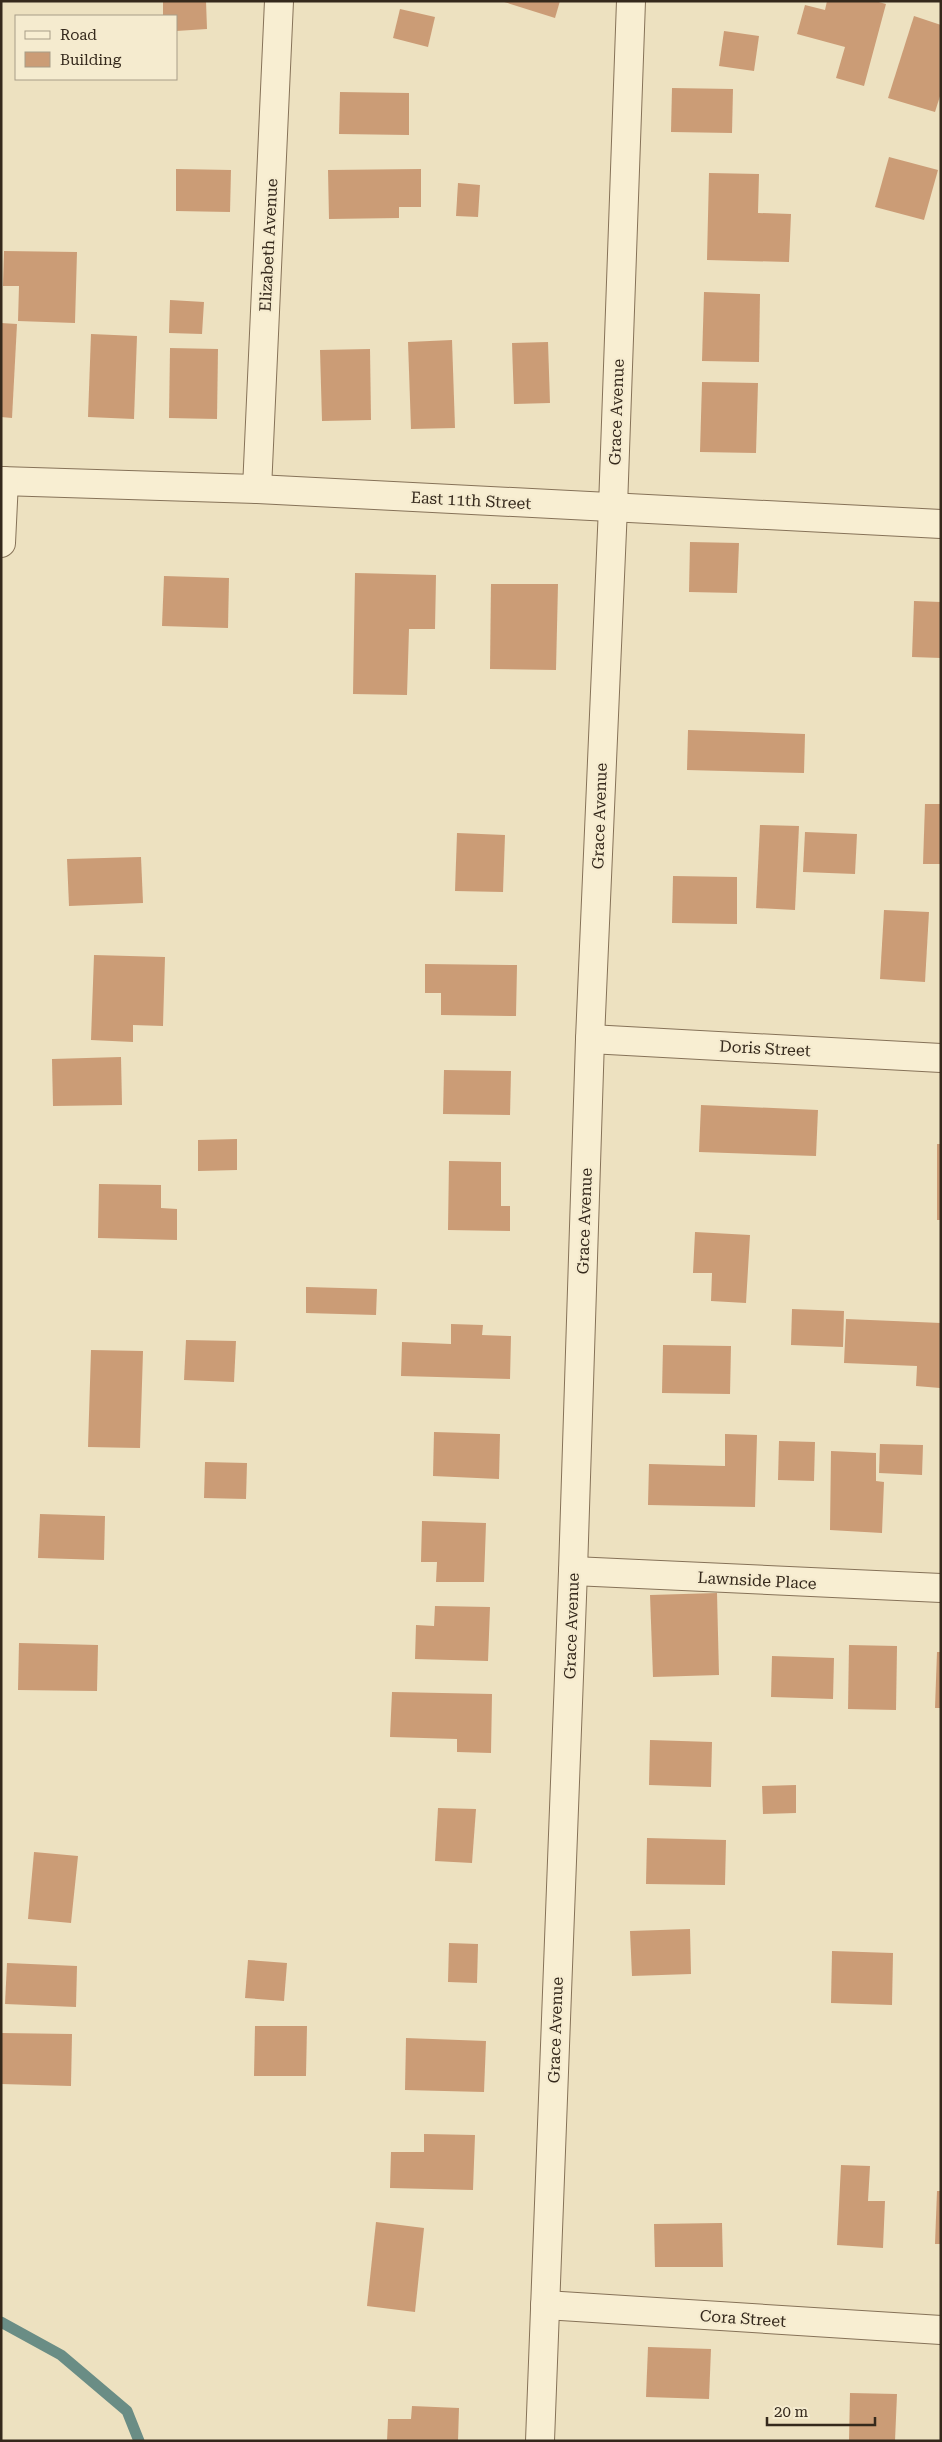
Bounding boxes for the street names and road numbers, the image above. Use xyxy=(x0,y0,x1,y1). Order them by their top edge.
street label: Elizabeth Avenue xyxy=(256,178,281,312)
street label: Grace Avenue xyxy=(605,358,628,466)
street label: East 11th Street xyxy=(410,488,532,513)
street label: Grace Avenue xyxy=(588,762,611,870)
street label: Doris Street xyxy=(719,1037,811,1060)
street label: Grace Avenue xyxy=(573,1167,596,1275)
street label: Lawnside Place xyxy=(697,1568,817,1593)
street label: Grace Avenue xyxy=(560,1572,583,1680)
street label: Grace Avenue xyxy=(544,1976,567,2084)
street label: Cora Street xyxy=(699,2306,787,2331)

